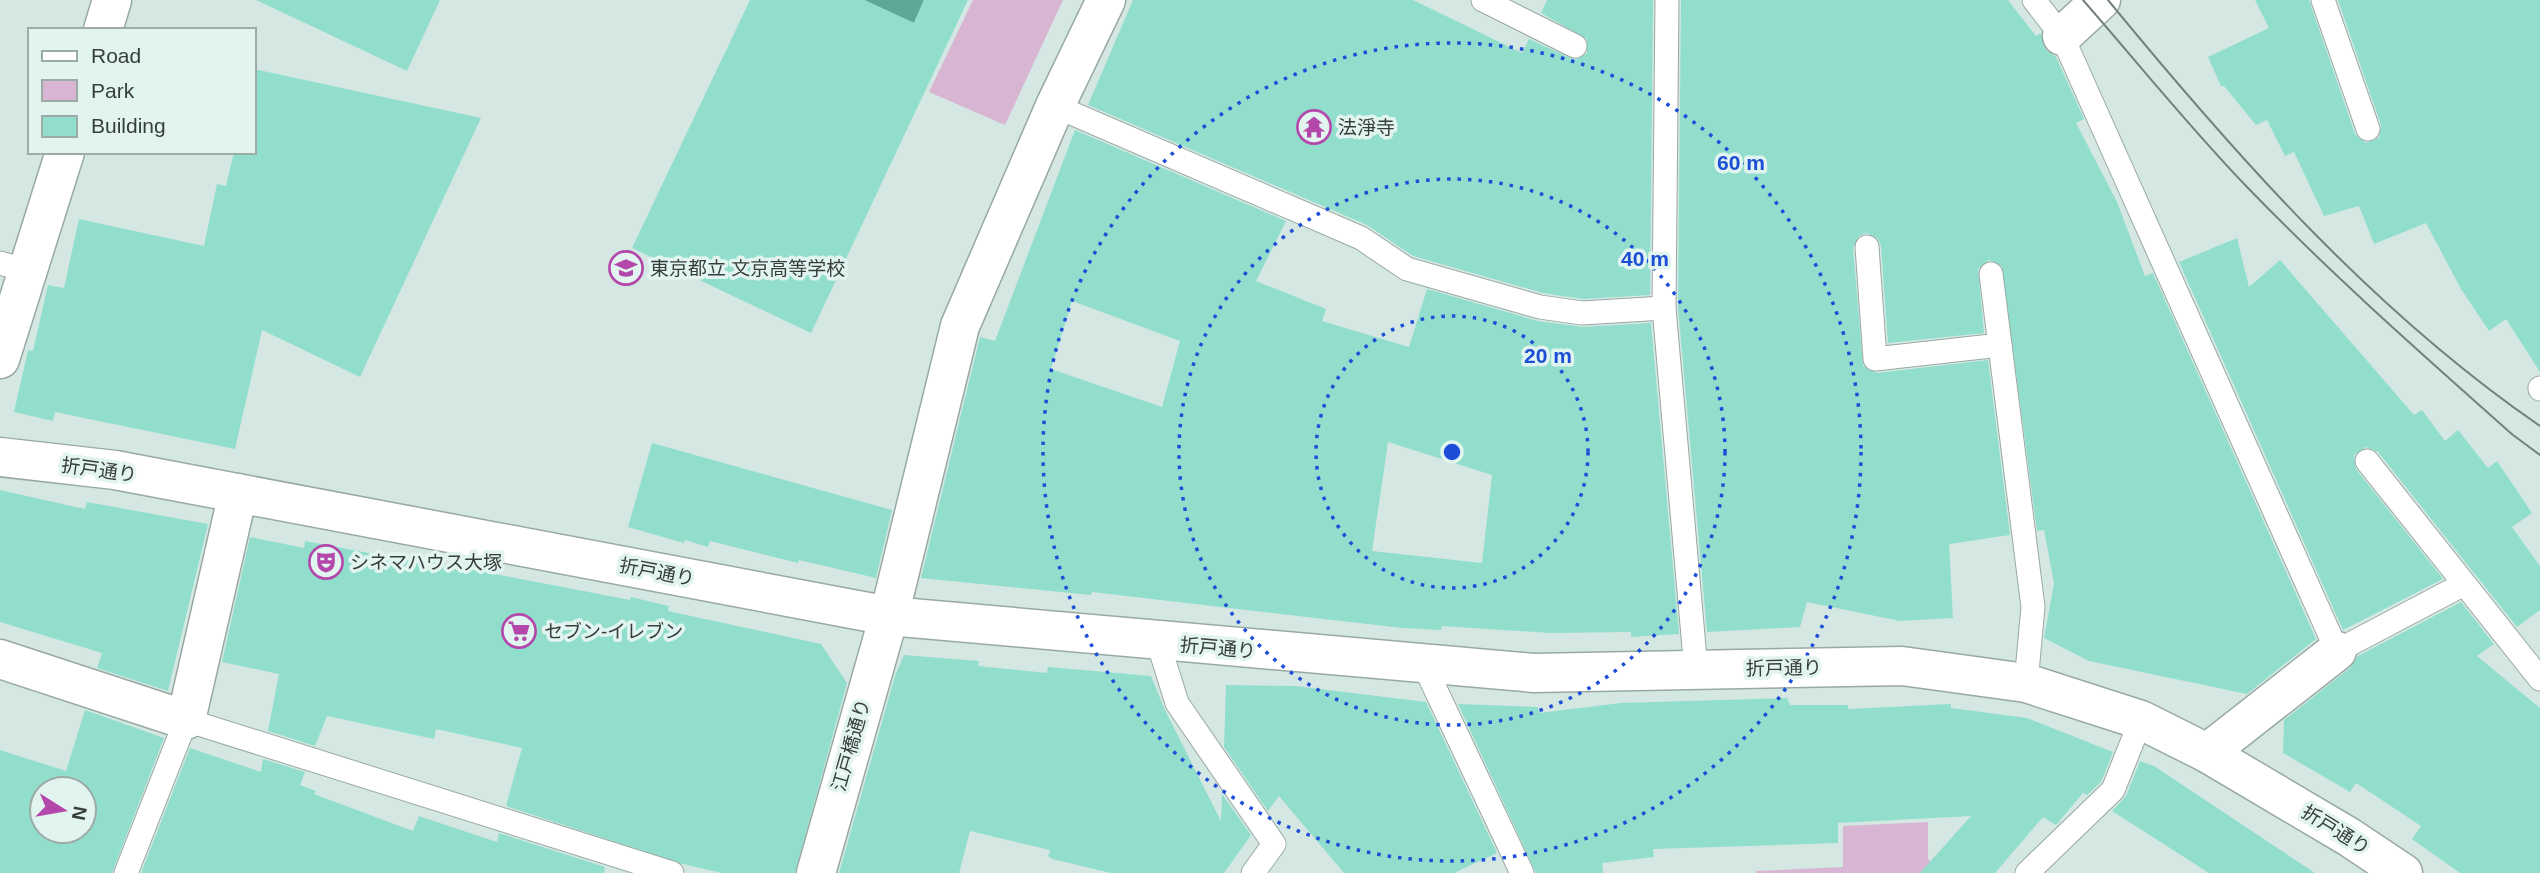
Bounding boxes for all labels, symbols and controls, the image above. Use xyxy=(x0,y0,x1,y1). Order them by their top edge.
legend xyxy=(28,28,256,154)
text: Road xyxy=(91,44,141,67)
text: Park xyxy=(91,79,135,102)
temple icon: 法淨寺 xyxy=(1295,108,1333,146)
text: Building xyxy=(91,114,166,137)
place label: 法淨寺 xyxy=(1338,117,1395,138)
text: 60 m xyxy=(1717,151,1765,174)
text: 40 m xyxy=(1621,247,1669,270)
school or university icon: 東京都立 文京高等学校 xyxy=(607,249,645,287)
place label: 東京都立 文京高等学校 xyxy=(650,258,845,279)
text: 20 m xyxy=(1524,344,1572,367)
centre of rings xyxy=(1440,440,1464,464)
street label: 折戸通り xyxy=(60,454,138,486)
theatre icon: シネマハウス大塚 xyxy=(307,543,345,581)
place label: シネマハウス大塚 xyxy=(350,552,502,573)
street label: 折戸通り xyxy=(618,554,696,590)
supermarket icon: セブン-イレブン xyxy=(500,612,538,650)
place label: セブン-イレブン xyxy=(544,621,683,642)
street label: 折戸通り xyxy=(1179,634,1257,662)
street label: 折戸通り xyxy=(1746,657,1822,679)
street label: 江戸橋通り xyxy=(828,696,874,794)
north arrow xyxy=(28,775,98,845)
street label: 折戸通り xyxy=(2298,801,2374,859)
text: N xyxy=(68,804,91,822)

